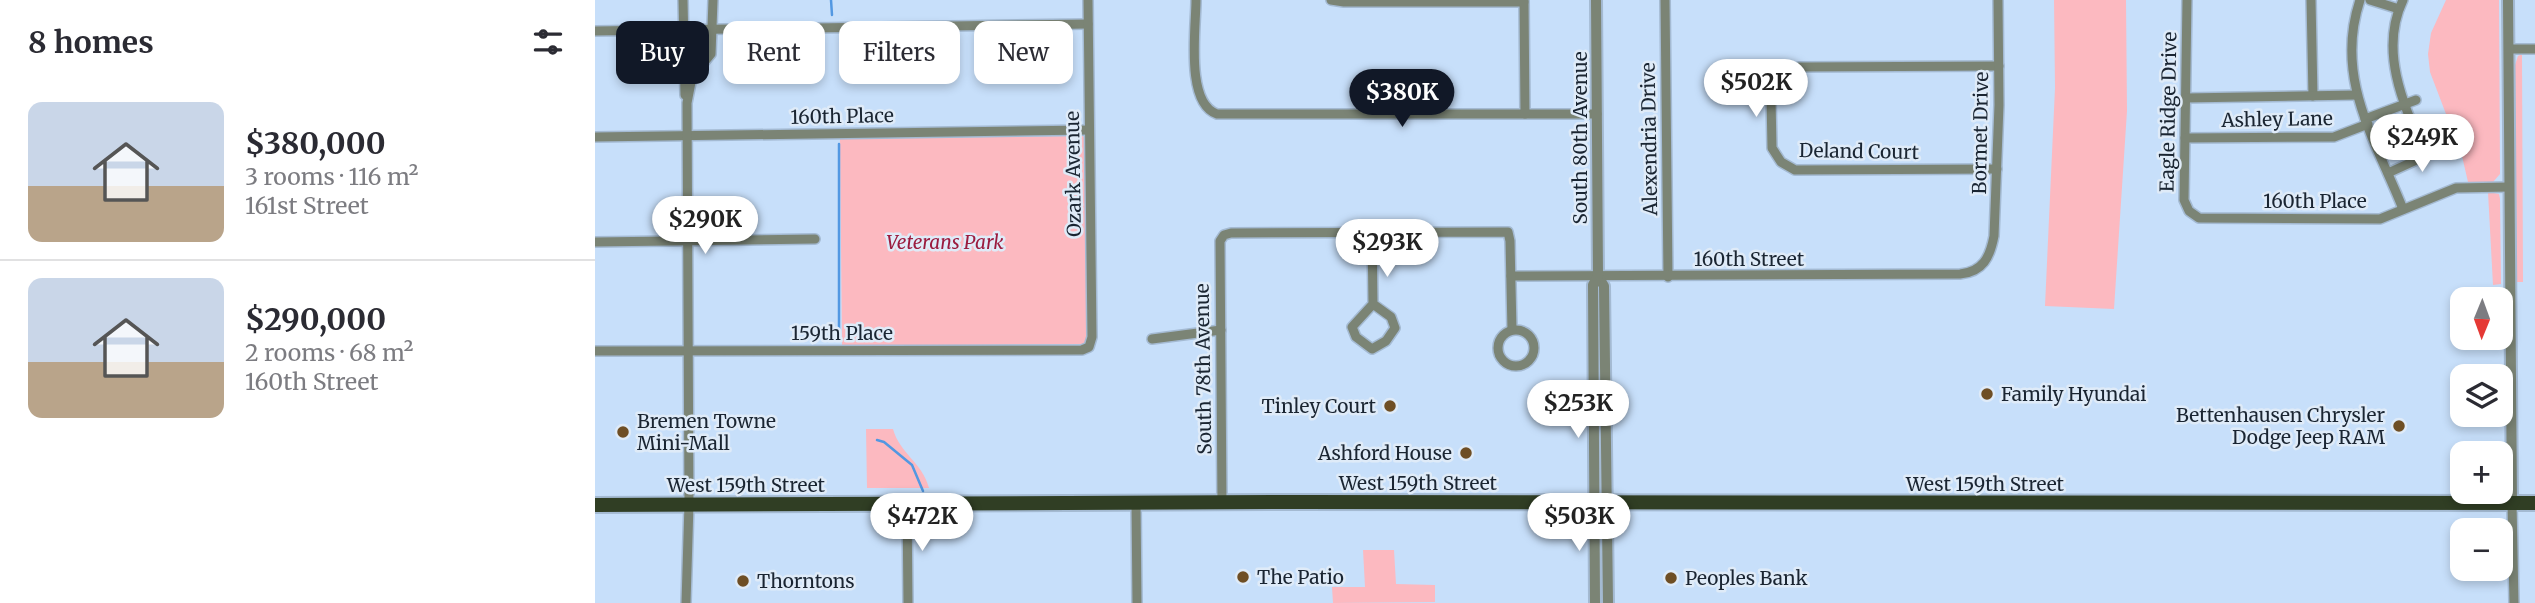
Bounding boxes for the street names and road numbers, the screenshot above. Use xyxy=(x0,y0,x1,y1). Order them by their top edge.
street label: Eagle Ridge Drive xyxy=(2155,32,2181,192)
street label: South 80th Avenue xyxy=(1568,51,1592,225)
street label: Alexendria Drive xyxy=(1636,62,1662,217)
street label: Bormet Drive xyxy=(1967,71,1993,195)
street label: 160th Place xyxy=(790,103,894,129)
street label: Ashley Lane xyxy=(2220,106,2333,132)
street label: Ozark Avenue xyxy=(1060,111,1086,237)
street label: Deland Court xyxy=(1799,138,1920,164)
street label: 160th Place xyxy=(2263,189,2367,213)
street label: 160th Street xyxy=(1694,247,1805,271)
street label: South 78th Avenue xyxy=(1190,283,1216,455)
street label: 159th Place xyxy=(791,321,893,345)
street label: West 159th Street xyxy=(1338,471,1498,495)
street label: West 159th Street xyxy=(1905,472,2065,496)
street label: West 159th Street xyxy=(666,473,826,497)

